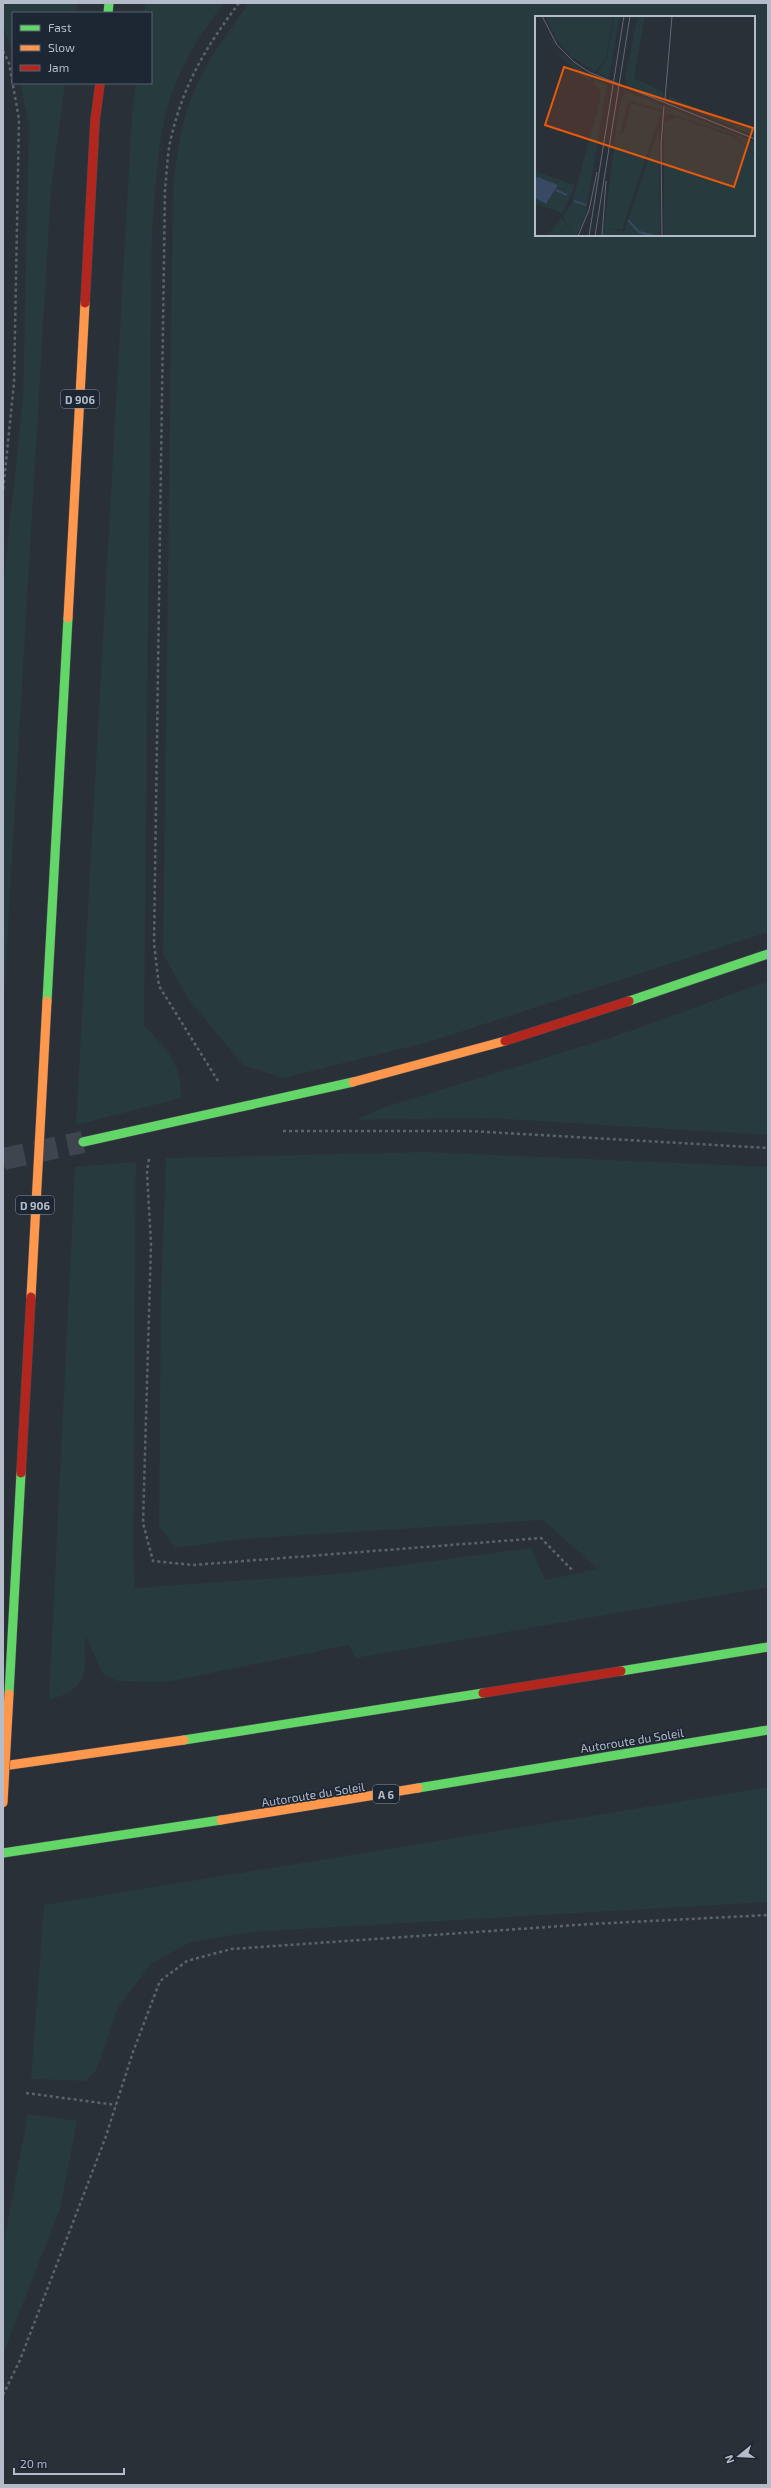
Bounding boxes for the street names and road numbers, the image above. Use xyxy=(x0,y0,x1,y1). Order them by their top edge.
road number: D 906 xyxy=(61,390,99,408)
road number: D 906 xyxy=(16,1196,54,1214)
street label: Autoroute du Soleil xyxy=(579,1725,685,1755)
street label: Autoroute du Soleil xyxy=(260,1779,366,1809)
road number: A 6 xyxy=(373,1785,399,1803)

